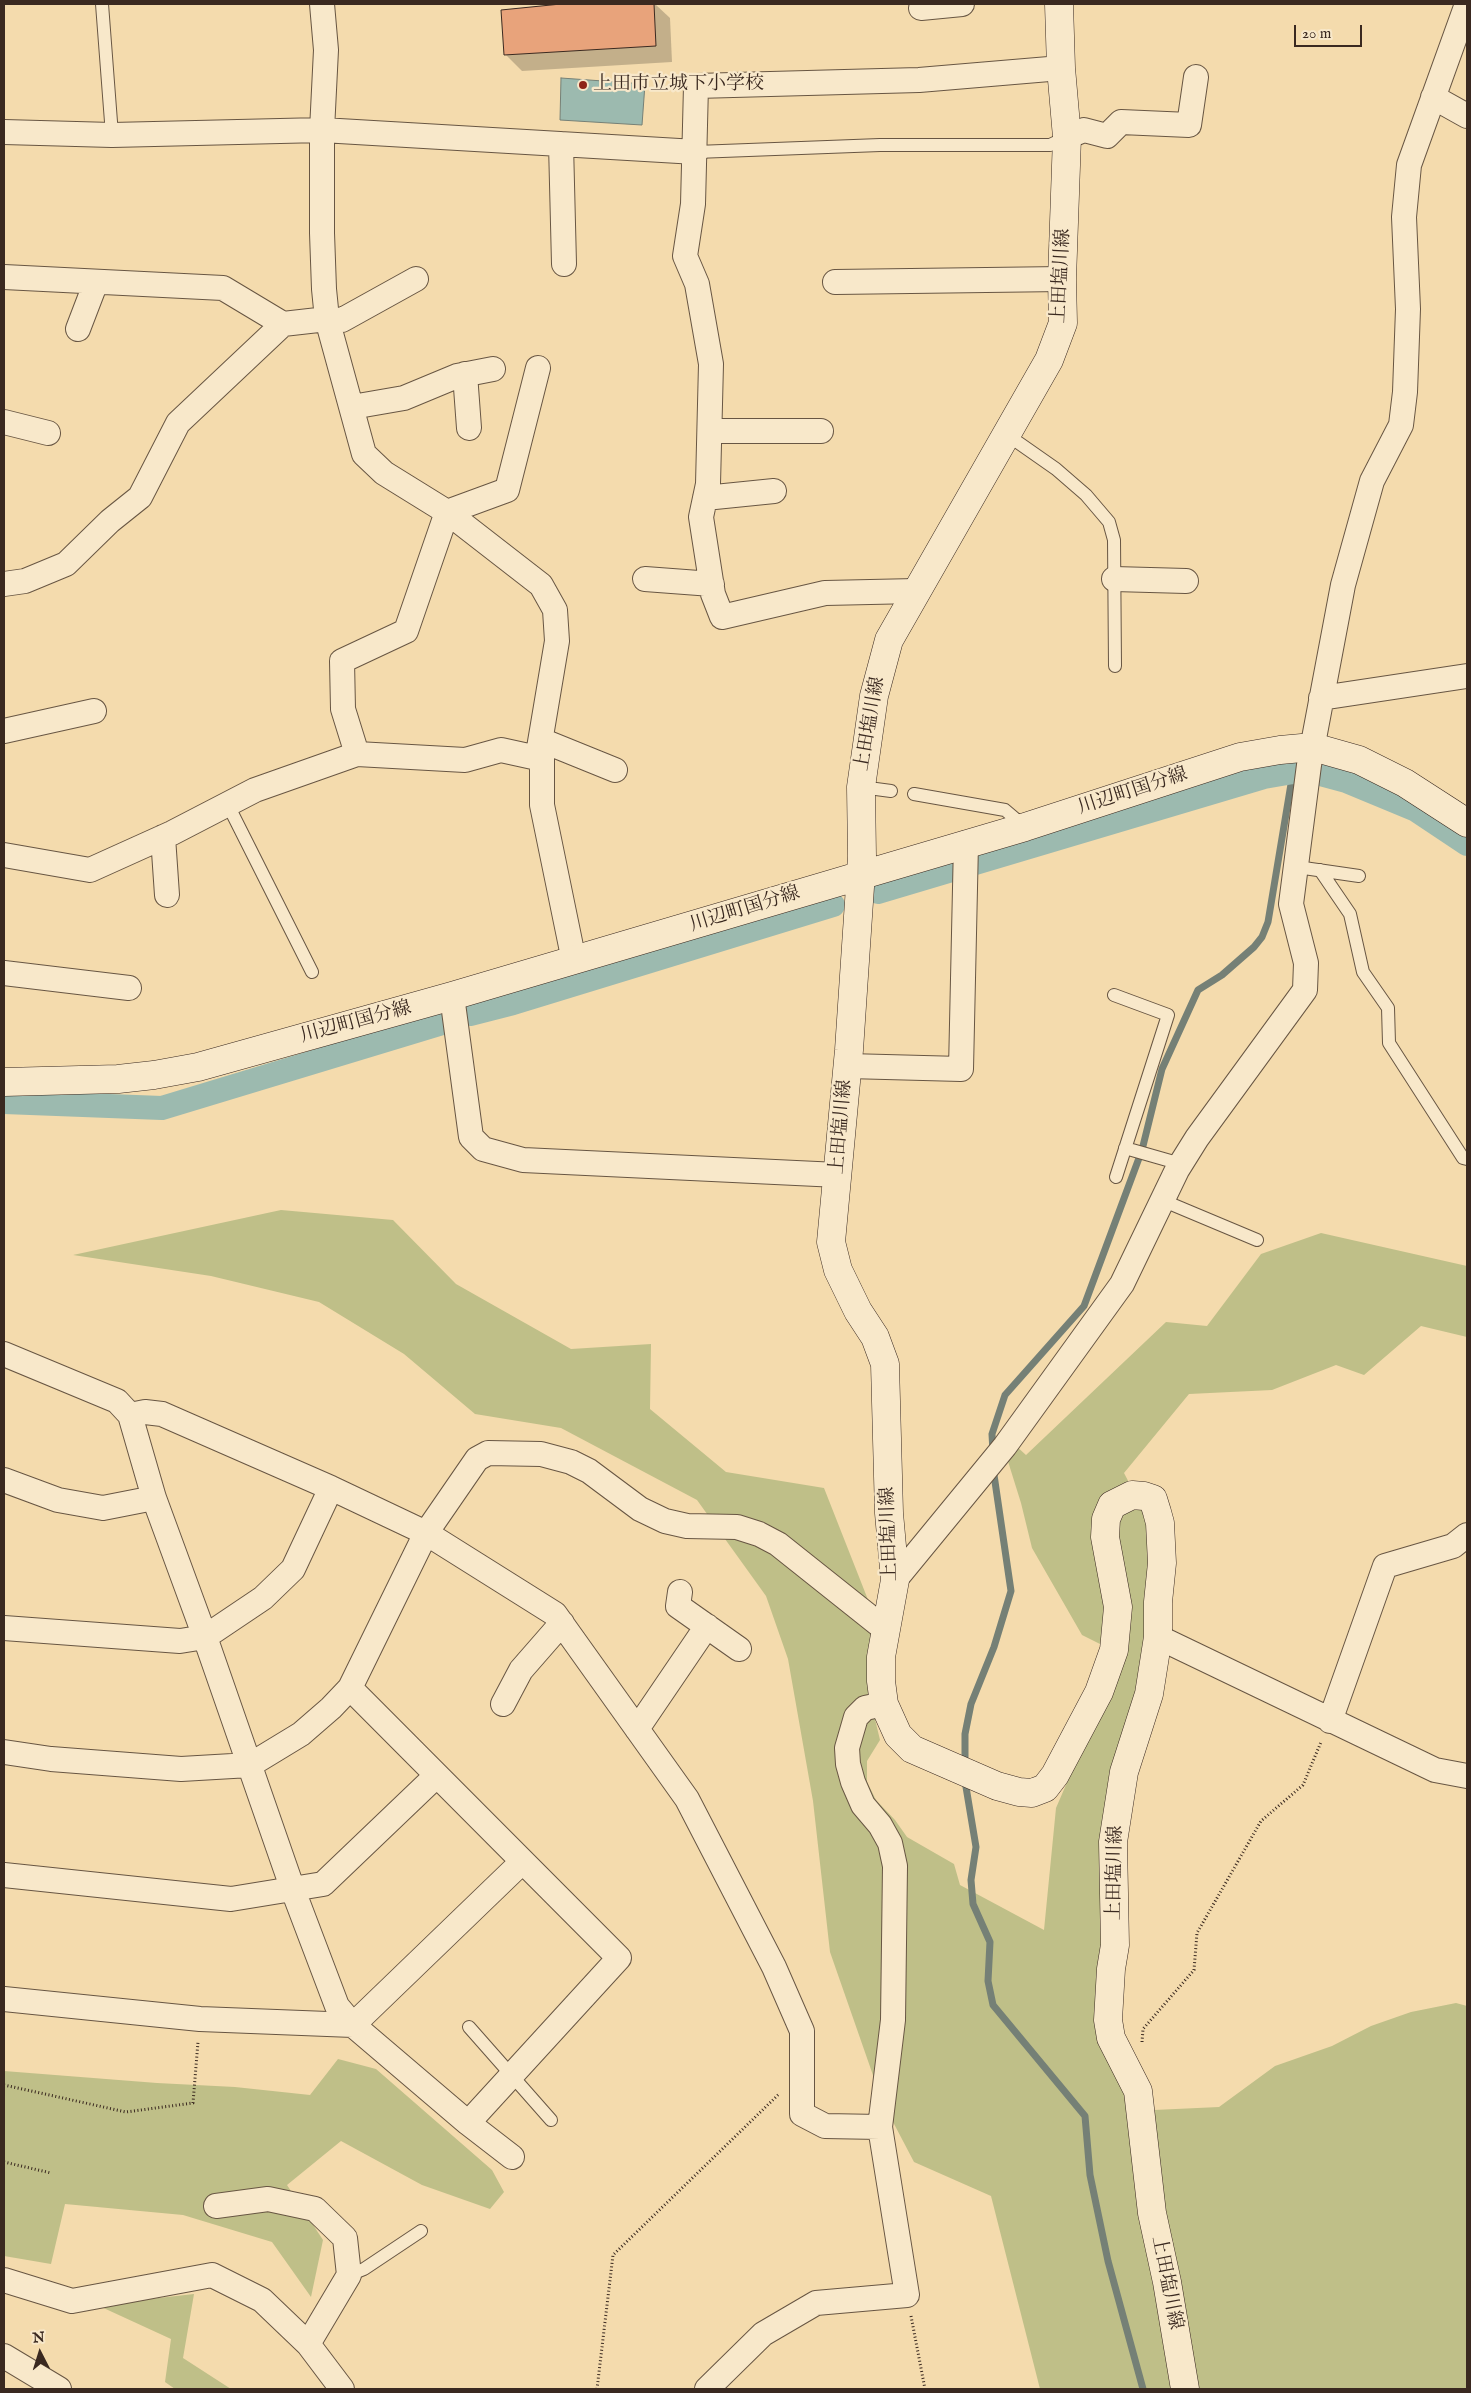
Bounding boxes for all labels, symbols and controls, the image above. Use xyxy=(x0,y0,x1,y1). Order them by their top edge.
scale bar xyxy=(1296,15,1364,47)
text: 20 m xyxy=(1302,24,1331,43)
place label: 上田市立城下小学校 xyxy=(593,74,764,96)
marker: 上田市立城下小学校 xyxy=(577,79,589,91)
street label: 上田塩川線 xyxy=(1048,228,1076,324)
street label: 上田塩川線 xyxy=(852,675,890,773)
street label: 川辺町国分線 xyxy=(1075,764,1191,820)
street label: 川辺町国分線 xyxy=(687,882,803,938)
street label: 川辺町国分線 xyxy=(298,997,414,1049)
street label: 上田塩川線 xyxy=(827,1079,857,1175)
street label: 上田塩川線 xyxy=(877,1486,903,1582)
street label: 上田塩川線 xyxy=(1104,1825,1128,1921)
street label: 上田塩川線 xyxy=(1146,2234,1186,2332)
north arrow xyxy=(15,2328,65,2378)
text: N xyxy=(32,2329,46,2348)

